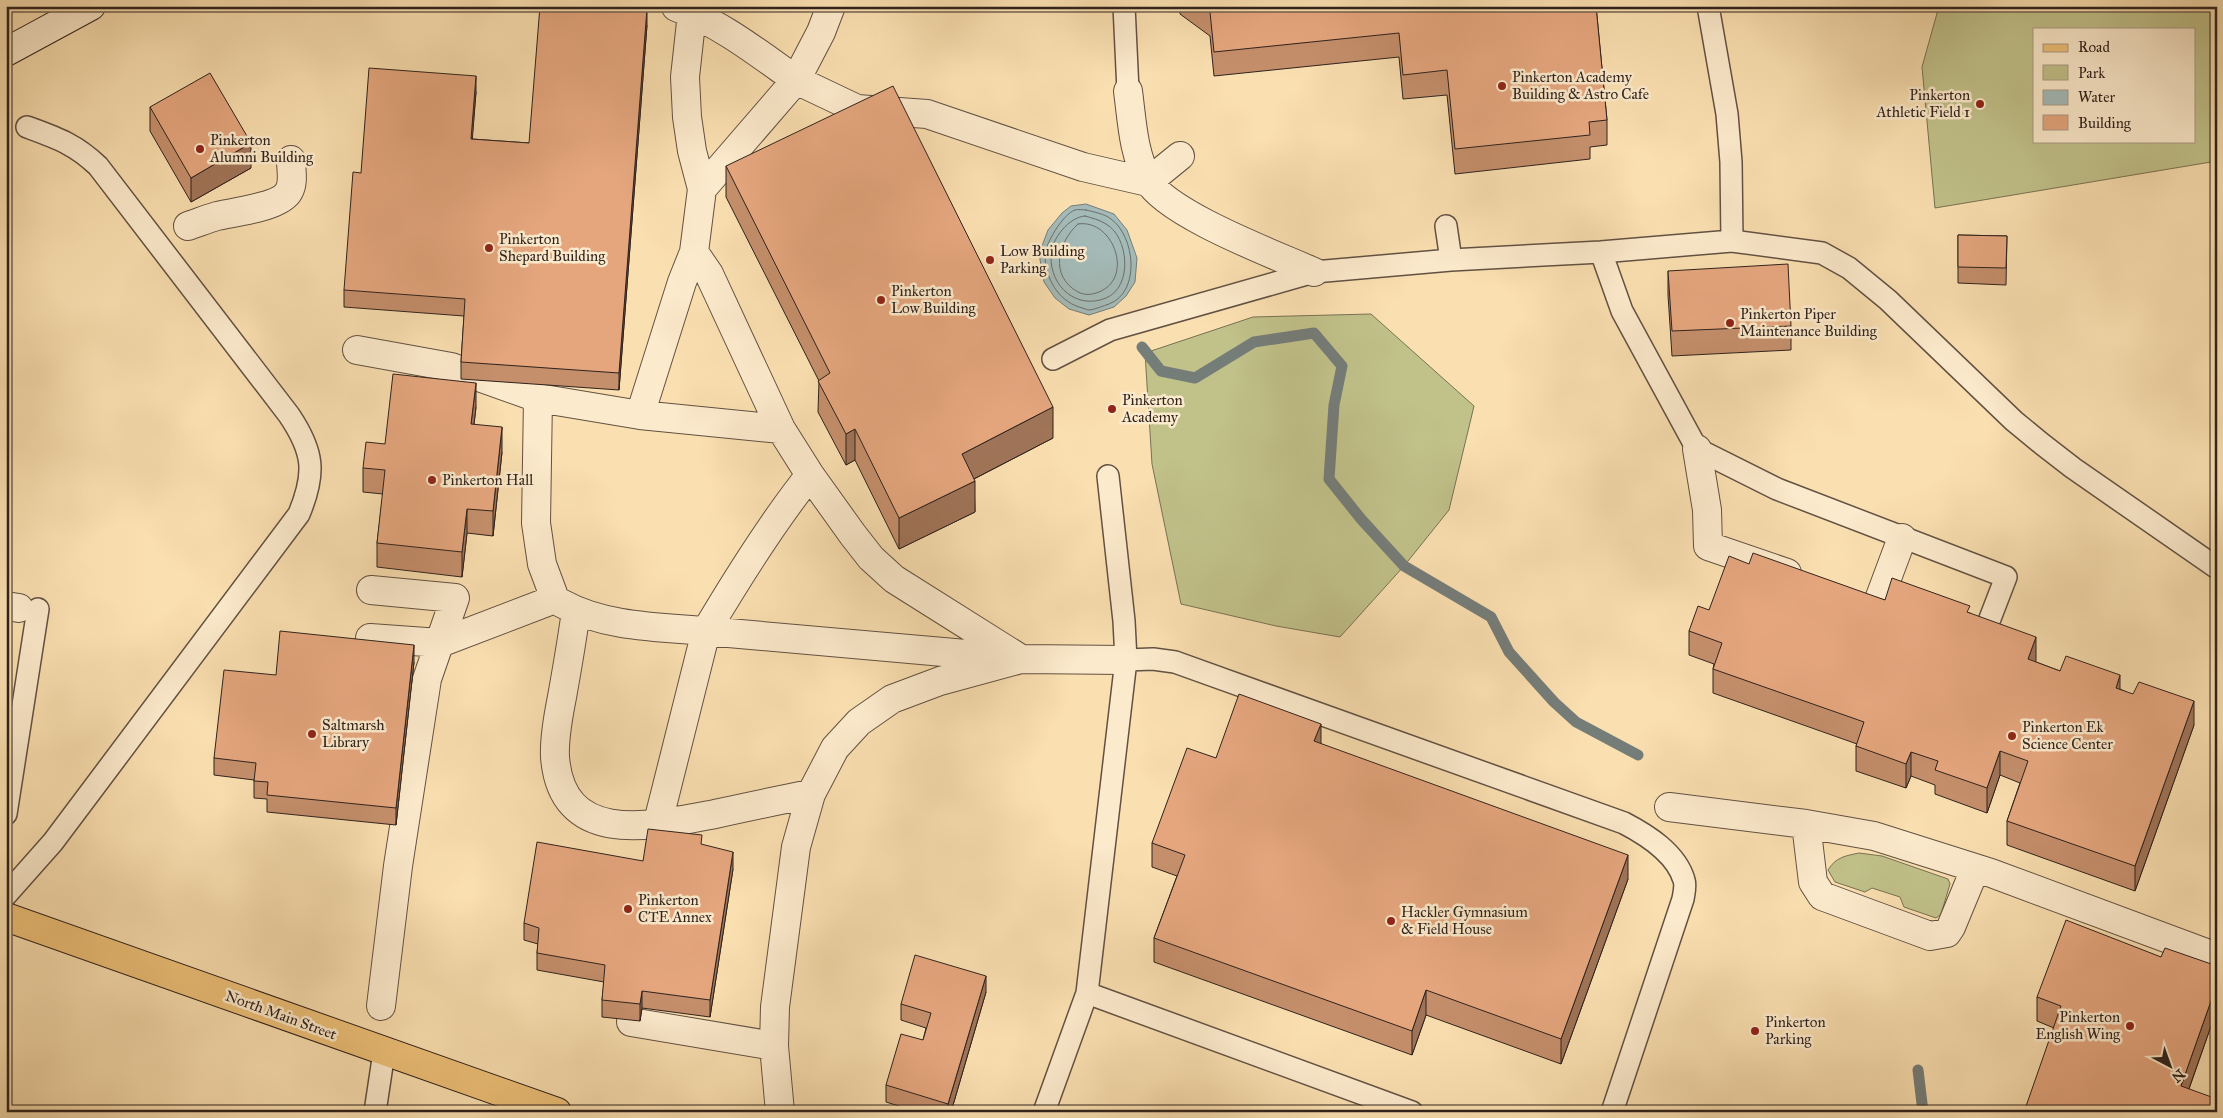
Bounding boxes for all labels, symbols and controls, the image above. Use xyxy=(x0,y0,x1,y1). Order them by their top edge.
legend xyxy=(2033,28,2196,142)
text: Road xyxy=(2078,38,2110,56)
text: Park xyxy=(2078,64,2105,82)
place label: Pinkerton Academy Building & Astro Cafe xyxy=(1512,68,1649,103)
marker: Pinkerton Academy Building & Astro Cafe xyxy=(1496,80,1508,92)
place label: Pinkerton Athletic Field 1 xyxy=(1875,86,1970,121)
text: Water xyxy=(2078,88,2115,106)
marker: Pinkerton Athletic Field 1 xyxy=(1974,98,1986,110)
text: Building xyxy=(2078,114,2132,132)
place label: Pinkerton Alumni Building xyxy=(209,131,314,166)
marker: Pinkerton Alumni Building xyxy=(194,143,206,155)
place label: Pinkerton Shepard Building xyxy=(499,230,606,265)
marker: Pinkerton Shepard Building xyxy=(483,242,495,254)
place label: Low Building Parking xyxy=(1000,242,1086,277)
marker: Low Building Parking xyxy=(984,254,996,266)
place label: Pinkerton Low Building xyxy=(891,282,977,317)
marker: Pinkerton Low Building xyxy=(875,294,887,306)
place label: Pinkerton Piper Maintenance Building xyxy=(1740,305,1878,340)
marker: Pinkerton Piper Maintenance Building xyxy=(1724,317,1736,329)
place label: Pinkerton Academy xyxy=(1121,391,1183,426)
marker: Pinkerton Academy xyxy=(1106,403,1118,415)
place label: Pinkerton Hall xyxy=(442,471,534,489)
marker: Pinkerton Hall xyxy=(426,474,438,486)
place label: Saltmarsh Library xyxy=(322,716,385,751)
place label: Pinkerton Ek Science Center xyxy=(2022,718,2113,753)
marker: Saltmarsh Library xyxy=(306,728,318,740)
marker: Pinkerton Ek Science Center xyxy=(2006,730,2018,742)
place label: Pinkerton CTE Annex xyxy=(638,891,712,926)
marker: Pinkerton CTE Annex xyxy=(622,903,634,915)
place label: Hackler Gymnasium & Field House xyxy=(1401,903,1528,938)
marker: Hackler Gymnasium & Field House xyxy=(1385,915,1397,927)
street label: North Main Street xyxy=(223,987,340,1044)
place label: Pinkerton English Wing xyxy=(2035,1008,2121,1043)
place label: Pinkerton Parking xyxy=(1765,1013,1826,1048)
marker: Pinkerton English Wing xyxy=(2124,1020,2136,1032)
marker: Pinkerton Parking xyxy=(1749,1025,1761,1037)
north arrow xyxy=(2146,1040,2196,1090)
text: N xyxy=(2168,1065,2188,1086)

